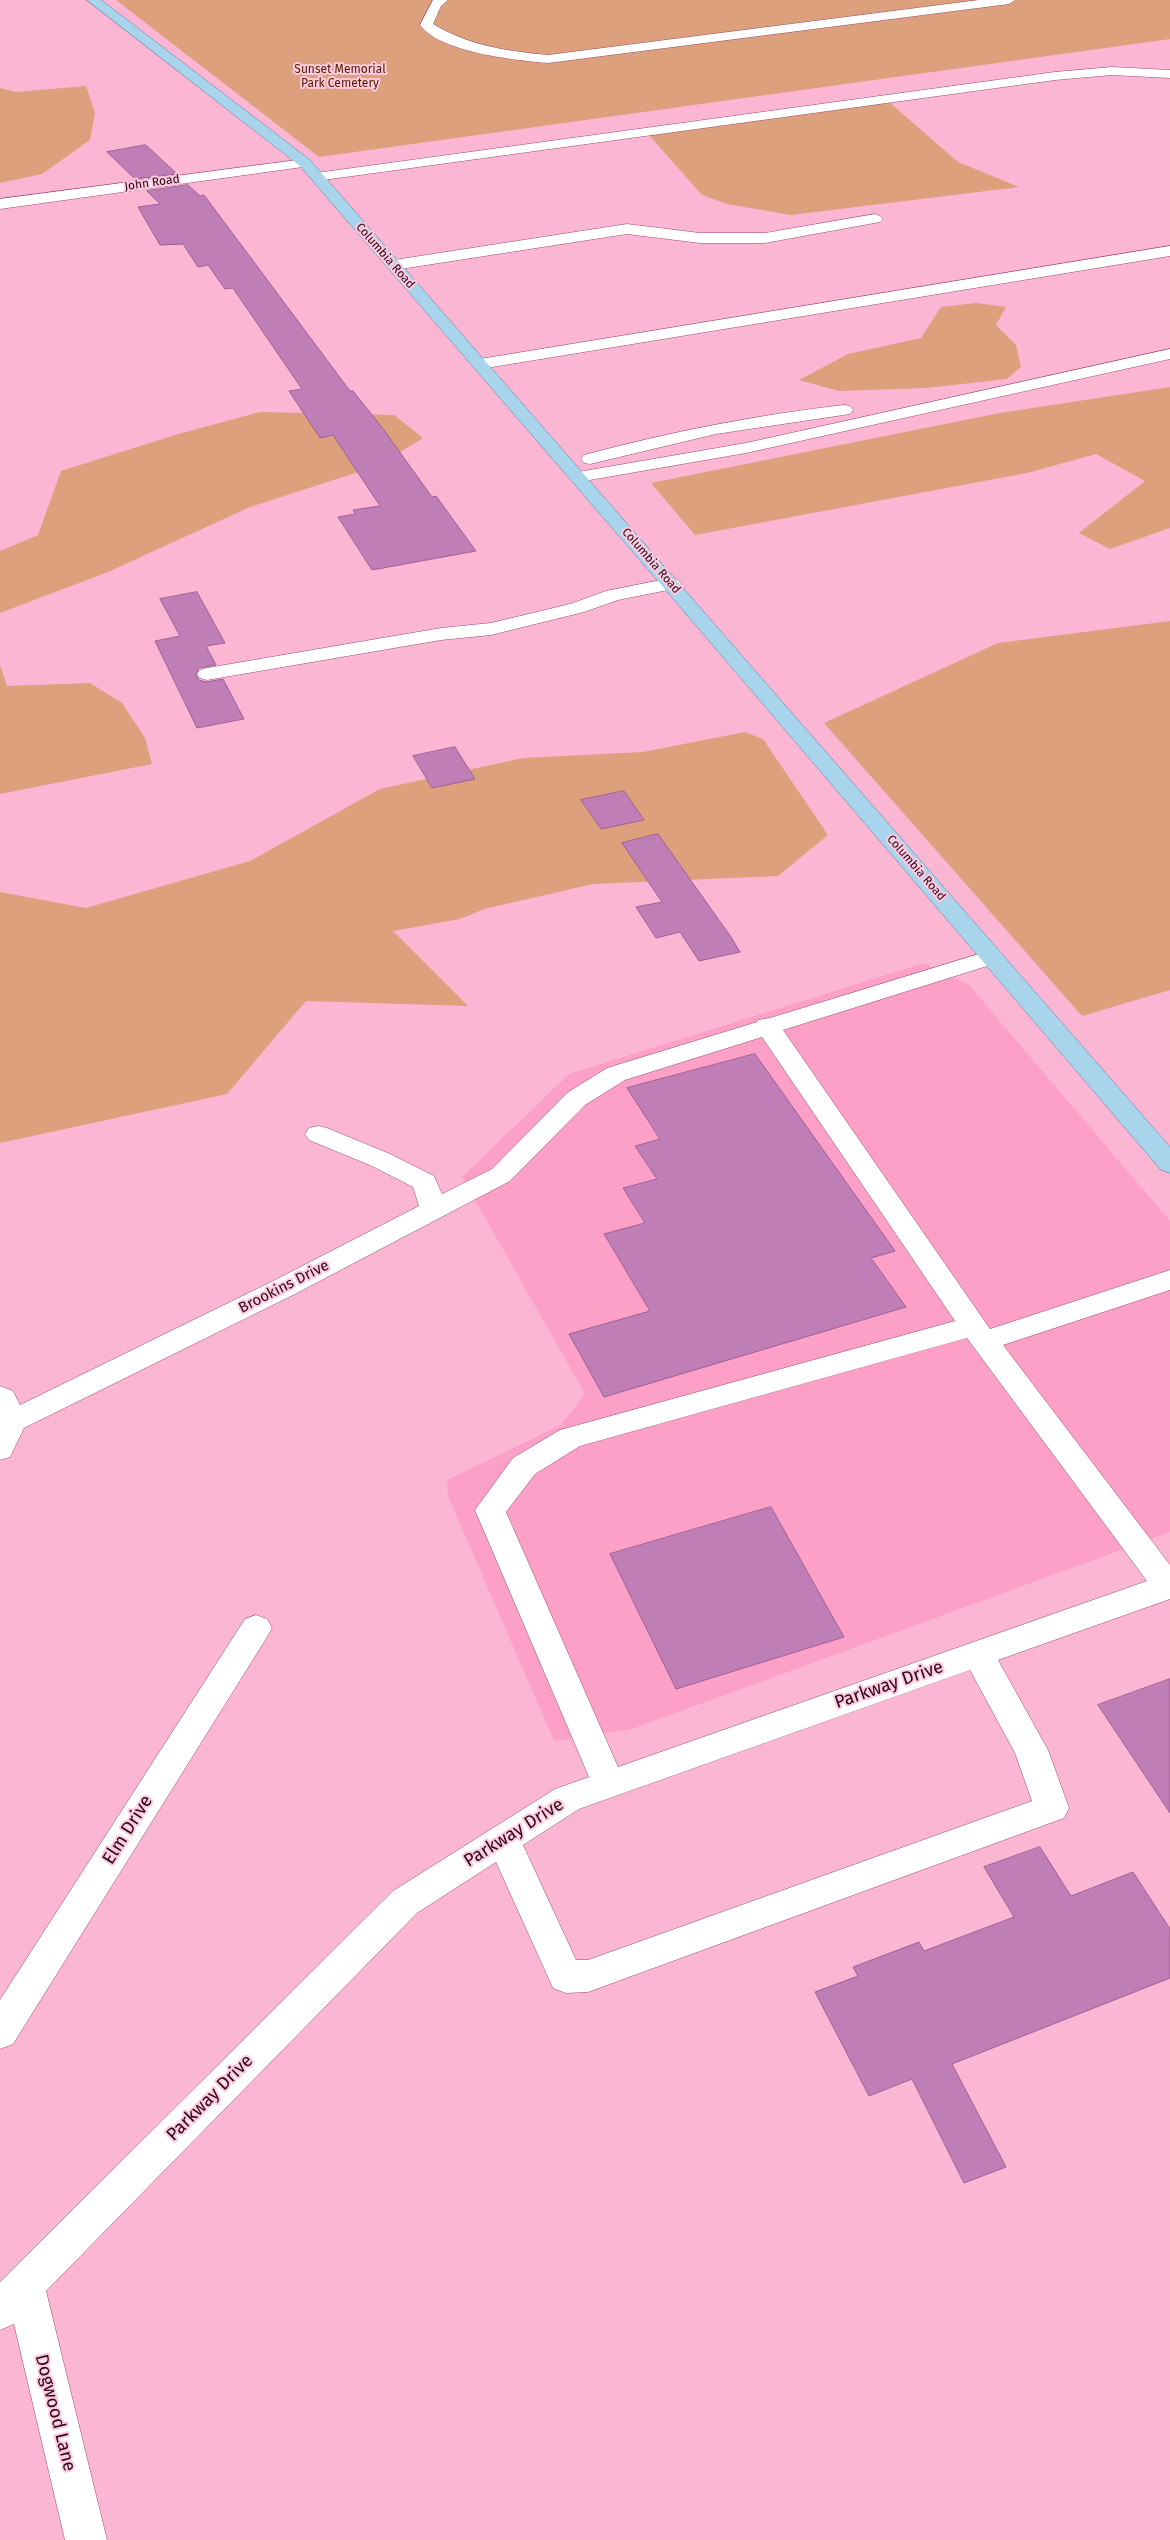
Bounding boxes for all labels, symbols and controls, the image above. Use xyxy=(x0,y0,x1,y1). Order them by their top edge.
park label: Sunset Memorial Park Cemetery xyxy=(294,63,386,91)
street label: John Road xyxy=(123,172,181,194)
street label: Columbia Road xyxy=(353,220,417,292)
street label: Columbia Road xyxy=(619,525,683,597)
street label: Columbia Road xyxy=(884,832,948,904)
street label: Brookins Drive xyxy=(236,1257,332,1317)
street label: Parkway Drive xyxy=(832,1656,946,1714)
street label: Elm Drive xyxy=(98,1792,158,1868)
street label: Parkway Drive xyxy=(460,1794,568,1872)
street label: Parkway Drive xyxy=(162,2050,258,2146)
street label: Dogwood Lane xyxy=(30,2352,80,2474)

